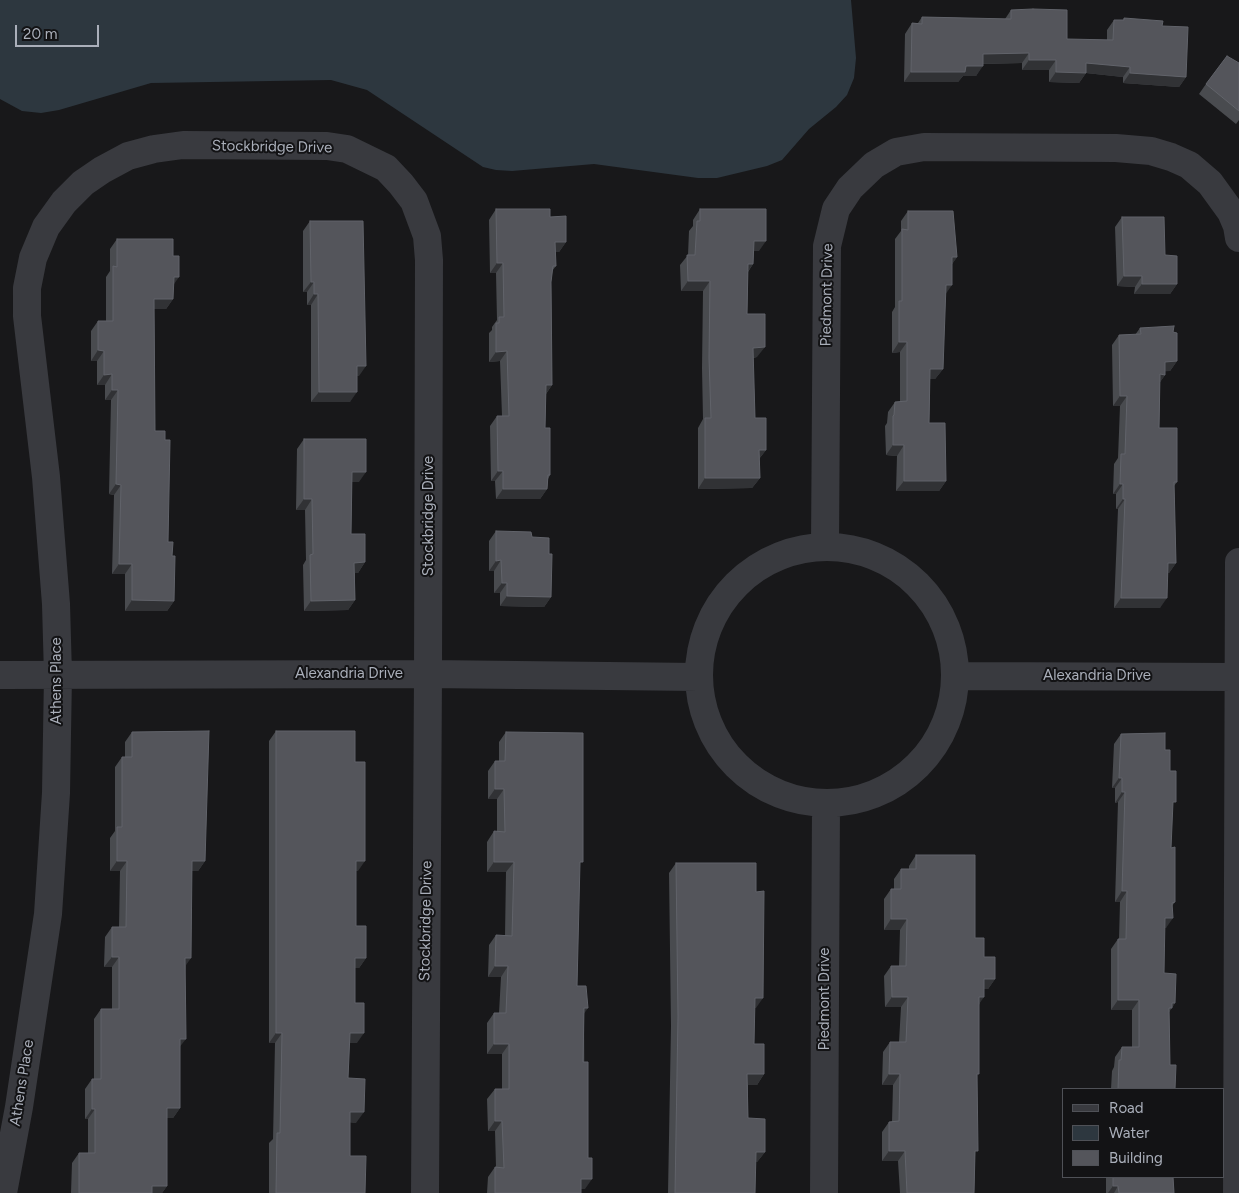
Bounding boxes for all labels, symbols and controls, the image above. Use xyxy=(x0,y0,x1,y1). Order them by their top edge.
scale bar xyxy=(18,15,101,47)
text: 20 m xyxy=(23,25,57,43)
street label: Stockbridge Drive xyxy=(212,137,332,157)
street label: Piedmont Drive xyxy=(817,243,837,347)
street label: Stockbridge Drive xyxy=(420,456,438,576)
street label: Athens Place xyxy=(48,637,66,725)
street label: Alexandria Drive xyxy=(295,665,403,683)
street label: Alexandria Drive xyxy=(1043,667,1151,685)
street label: Stockbridge Drive xyxy=(416,861,436,981)
street label: Piedmont Drive xyxy=(816,947,834,1051)
street label: Athens Place xyxy=(6,1038,38,1128)
legend xyxy=(1062,1088,1224,1178)
text: Road xyxy=(1109,1099,1144,1117)
text: Water xyxy=(1109,1124,1149,1142)
text: Building xyxy=(1109,1149,1163,1167)

